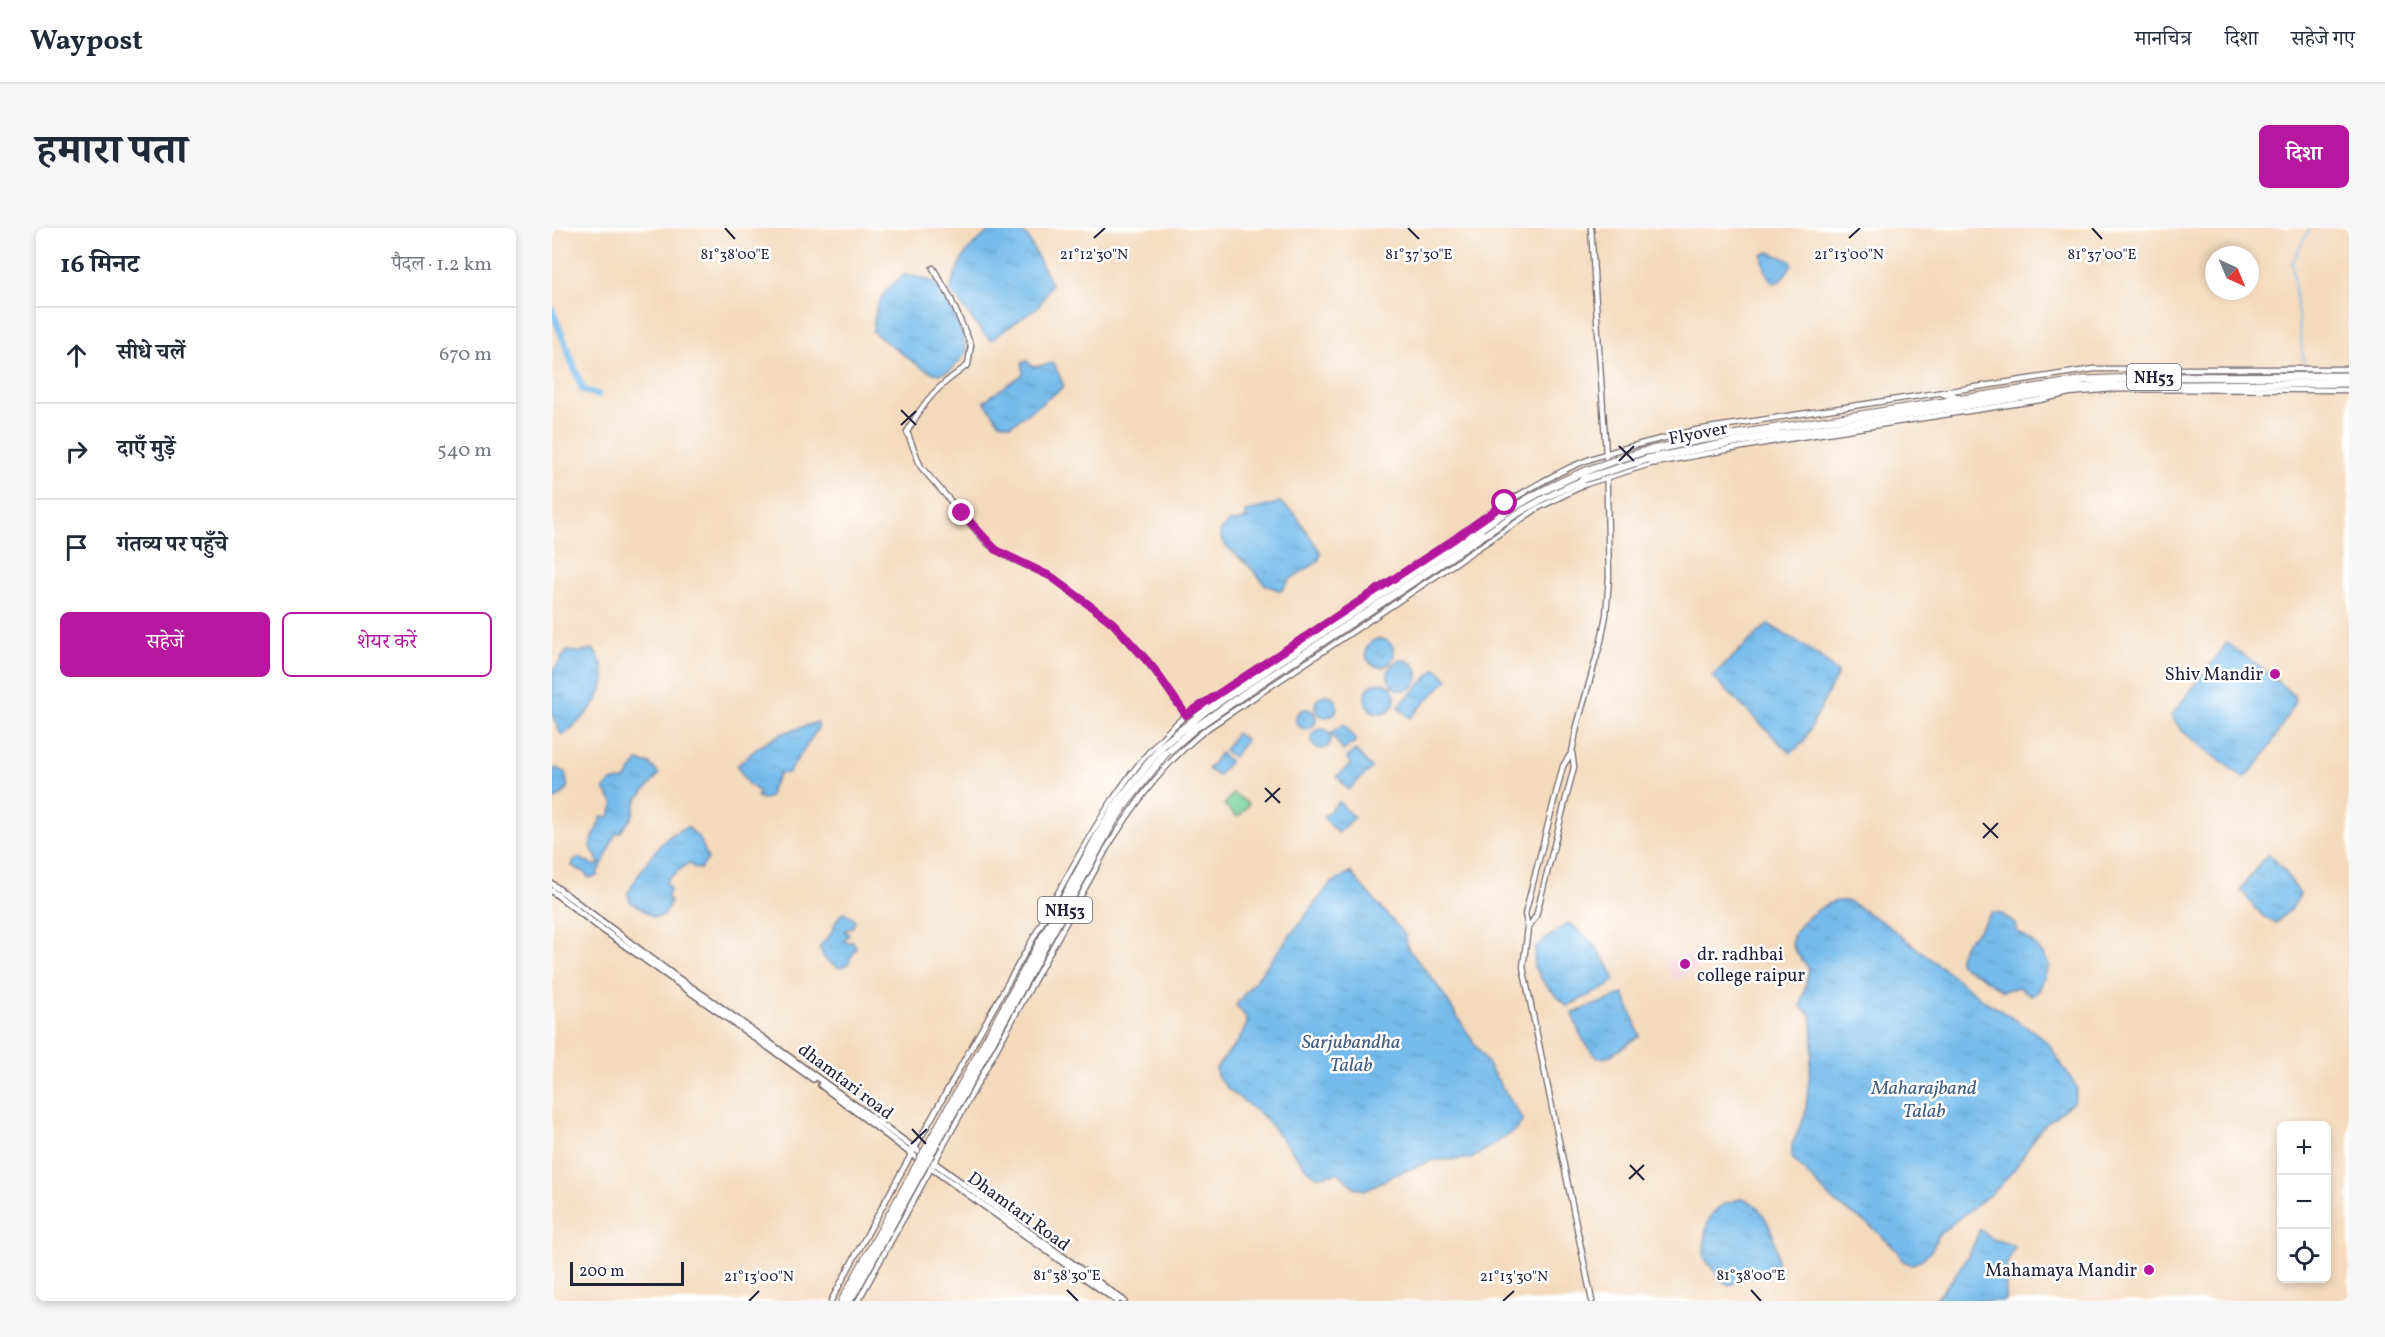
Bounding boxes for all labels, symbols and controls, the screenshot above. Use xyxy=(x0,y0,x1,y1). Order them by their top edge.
text: Waypost xyxy=(30,22,143,61)
text: मानचित्र xyxy=(2135,25,2192,54)
text: दिशा xyxy=(2225,25,2258,54)
text: सहेजे गए xyxy=(2291,25,2355,54)
text: हमारा पता xyxy=(36,123,187,182)
button: दिशा xyxy=(2259,125,2349,188)
text: 81°38'00"E xyxy=(700,245,770,266)
text: 21°12'30"N xyxy=(1060,245,1128,266)
text: 81°37'30"E xyxy=(1385,245,1453,266)
text: 21°13'00"N xyxy=(1814,245,1884,266)
text: 81°37'00"E xyxy=(2068,245,2136,266)
north arrow xyxy=(2205,246,2259,300)
text: 16 मिनट xyxy=(60,247,139,283)
text: पैदल · 1.2 km xyxy=(392,251,492,279)
text: सीधे चलें xyxy=(117,338,185,369)
icon: ahead xyxy=(60,339,93,372)
text: 670 m xyxy=(439,341,492,369)
road number: NH53 xyxy=(2127,364,2181,390)
street label: Flyover xyxy=(1667,416,1730,452)
text: दाएँ मुड़ें xyxy=(117,434,175,465)
icon: right xyxy=(60,435,93,468)
text: 540 m xyxy=(437,437,492,465)
route start xyxy=(1491,489,1517,515)
route end xyxy=(948,499,974,525)
text: गंतव्य पर पहुँचे xyxy=(117,530,228,561)
icon: arrive xyxy=(60,531,93,564)
button: सहेजें xyxy=(60,612,270,677)
button: शेयर करें xyxy=(282,612,492,677)
place label: Shiv Mandir xyxy=(2165,663,2263,688)
marker: Shiv Mandir xyxy=(2268,667,2282,681)
road number: NH53 xyxy=(1038,897,1092,923)
place label: dr. radhbai college raipur xyxy=(1697,943,1805,989)
marker: dr. radhbai college raipur xyxy=(1678,957,1692,971)
water label: Sarjubandha Talab xyxy=(1302,1029,1400,1080)
street label: dhamtari road xyxy=(792,1038,898,1126)
water label: Maharajband Talab xyxy=(1870,1075,1977,1126)
map controls xyxy=(2277,1121,2331,1283)
button: + xyxy=(2277,1121,2331,1175)
street label: Dhamtari Road xyxy=(962,1166,1075,1258)
button: − xyxy=(2277,1175,2331,1229)
button: locate xyxy=(2277,1229,2331,1283)
scale bar xyxy=(570,1259,684,1286)
place label: Mahamaya Mandir xyxy=(1985,1259,2137,1284)
text: 200 m xyxy=(579,1261,624,1283)
marker: Mahamaya Mandir xyxy=(2142,1263,2156,1277)
text: 81°38'30"E xyxy=(1033,1266,1101,1287)
text: 81°38'00"E xyxy=(1716,1266,1786,1287)
text: 21°13'00"N xyxy=(724,1267,794,1288)
text: 21°13'30"N xyxy=(1480,1267,1548,1288)

